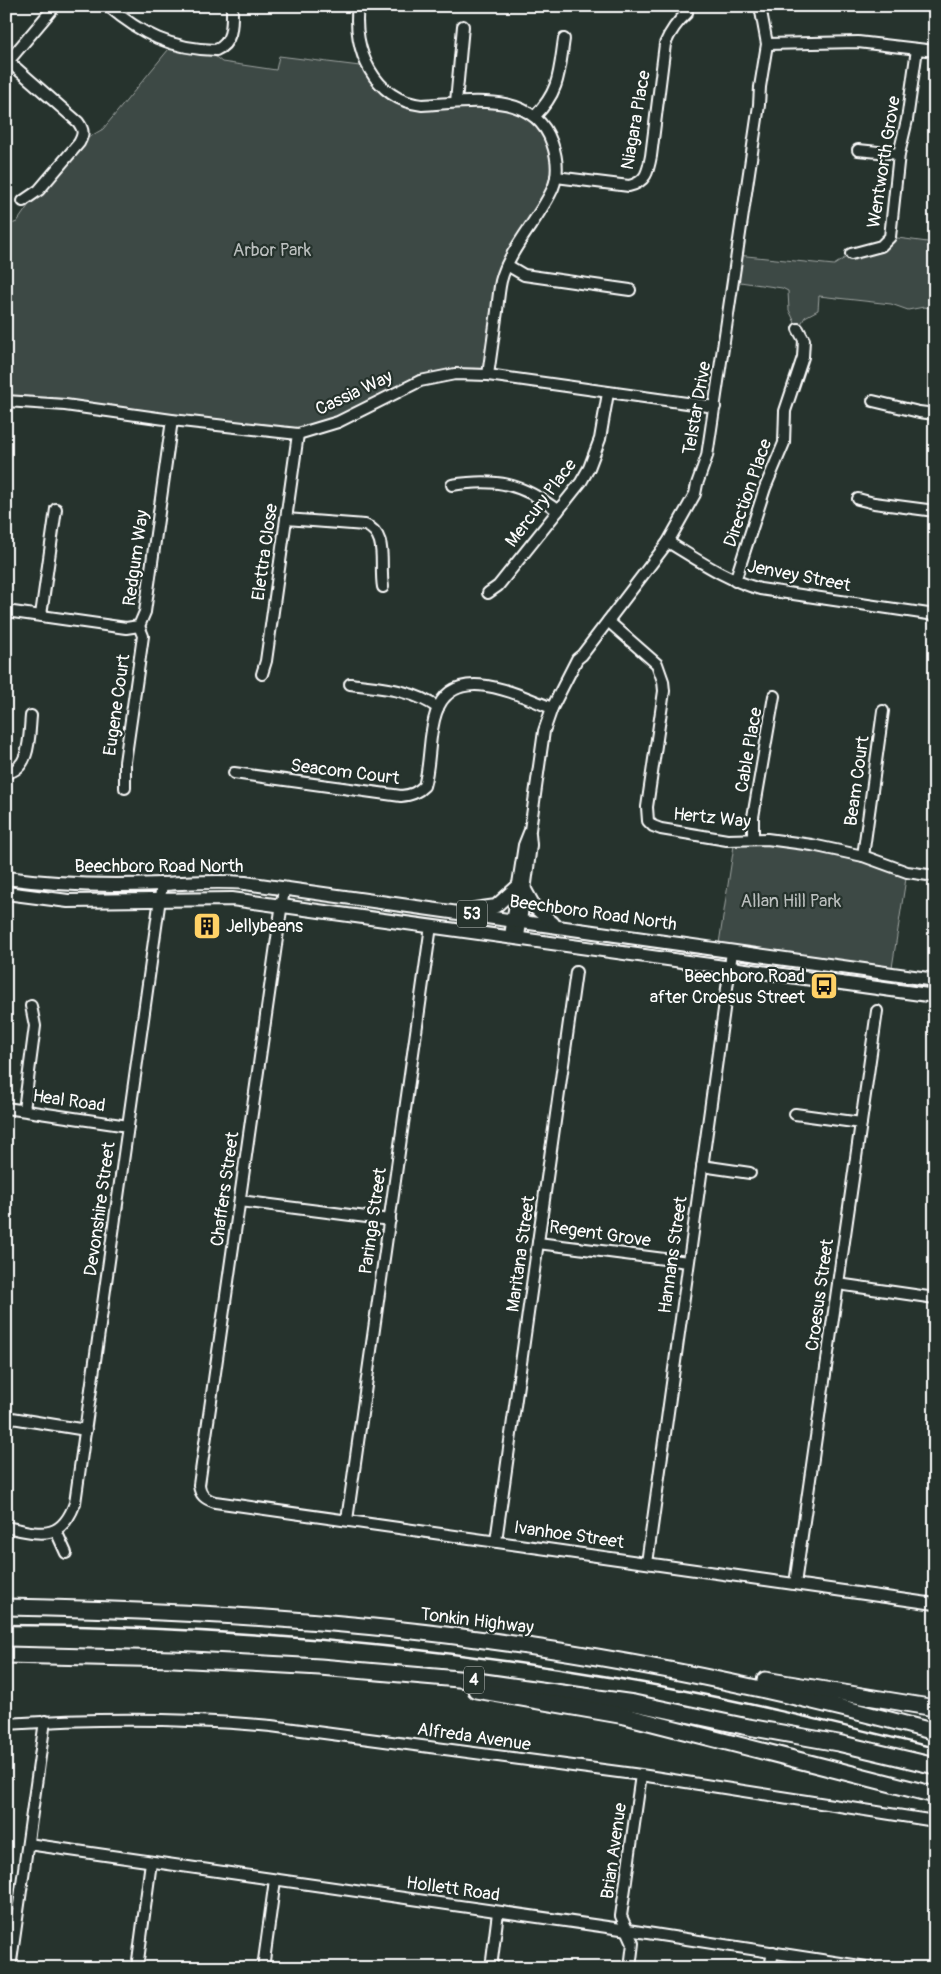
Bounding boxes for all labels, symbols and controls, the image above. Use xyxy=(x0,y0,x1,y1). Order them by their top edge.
street label: Niagara Place xyxy=(616,68,656,171)
street label: Wentworth Grove xyxy=(862,94,906,230)
park label: Arbor Park xyxy=(233,239,312,262)
street label: Telstar Drive xyxy=(677,359,717,457)
street label: Cassia Way xyxy=(312,365,397,421)
street label: Direction Place xyxy=(719,436,777,550)
street label: Mercury Place xyxy=(500,454,582,552)
street label: Elettra Close xyxy=(247,502,283,602)
street label: Redgum Way xyxy=(118,508,154,608)
street label: Jenvey Street xyxy=(745,555,853,597)
street label: Eugene Court xyxy=(98,652,136,757)
street label: Cable Place xyxy=(730,706,768,794)
street label: Beam Court xyxy=(839,734,875,828)
street label: Seacom Court xyxy=(289,754,401,790)
street label: Hertz Way xyxy=(672,802,752,834)
street label: Beechboro Road North xyxy=(75,855,243,878)
street label: Beechboro Road North xyxy=(508,890,678,936)
park label: Allan Hill Park xyxy=(741,890,842,913)
road number: 53 xyxy=(457,901,487,928)
building icon: Jellybeans xyxy=(192,911,222,941)
place label: Jellybeans xyxy=(226,915,303,938)
place label: Beechboro Road after Croesus Street xyxy=(650,965,806,1009)
bus stop icon: Beechboro Road after Croesus Street xyxy=(809,971,839,1001)
street label: Heal Road xyxy=(31,1085,107,1117)
street label: Chaffers Street xyxy=(206,1129,245,1248)
street label: Devonshire Street xyxy=(79,1140,121,1277)
street label: Paringa Street xyxy=(354,1166,392,1276)
street label: Maritana Street xyxy=(501,1194,541,1314)
street label: Hannans Street xyxy=(653,1194,693,1315)
street label: Regent Grove xyxy=(548,1215,653,1253)
street label: Croesus Street xyxy=(801,1237,839,1353)
street label: Ivanhoe Street xyxy=(512,1516,626,1554)
street label: Tonkin Highway xyxy=(419,1603,535,1639)
road number: 4 xyxy=(464,1666,484,1694)
street label: Alfreda Avenue xyxy=(416,1718,532,1756)
street label: Brian Avenue xyxy=(596,1801,632,1901)
street label: Hollett Road xyxy=(405,1871,501,1907)

